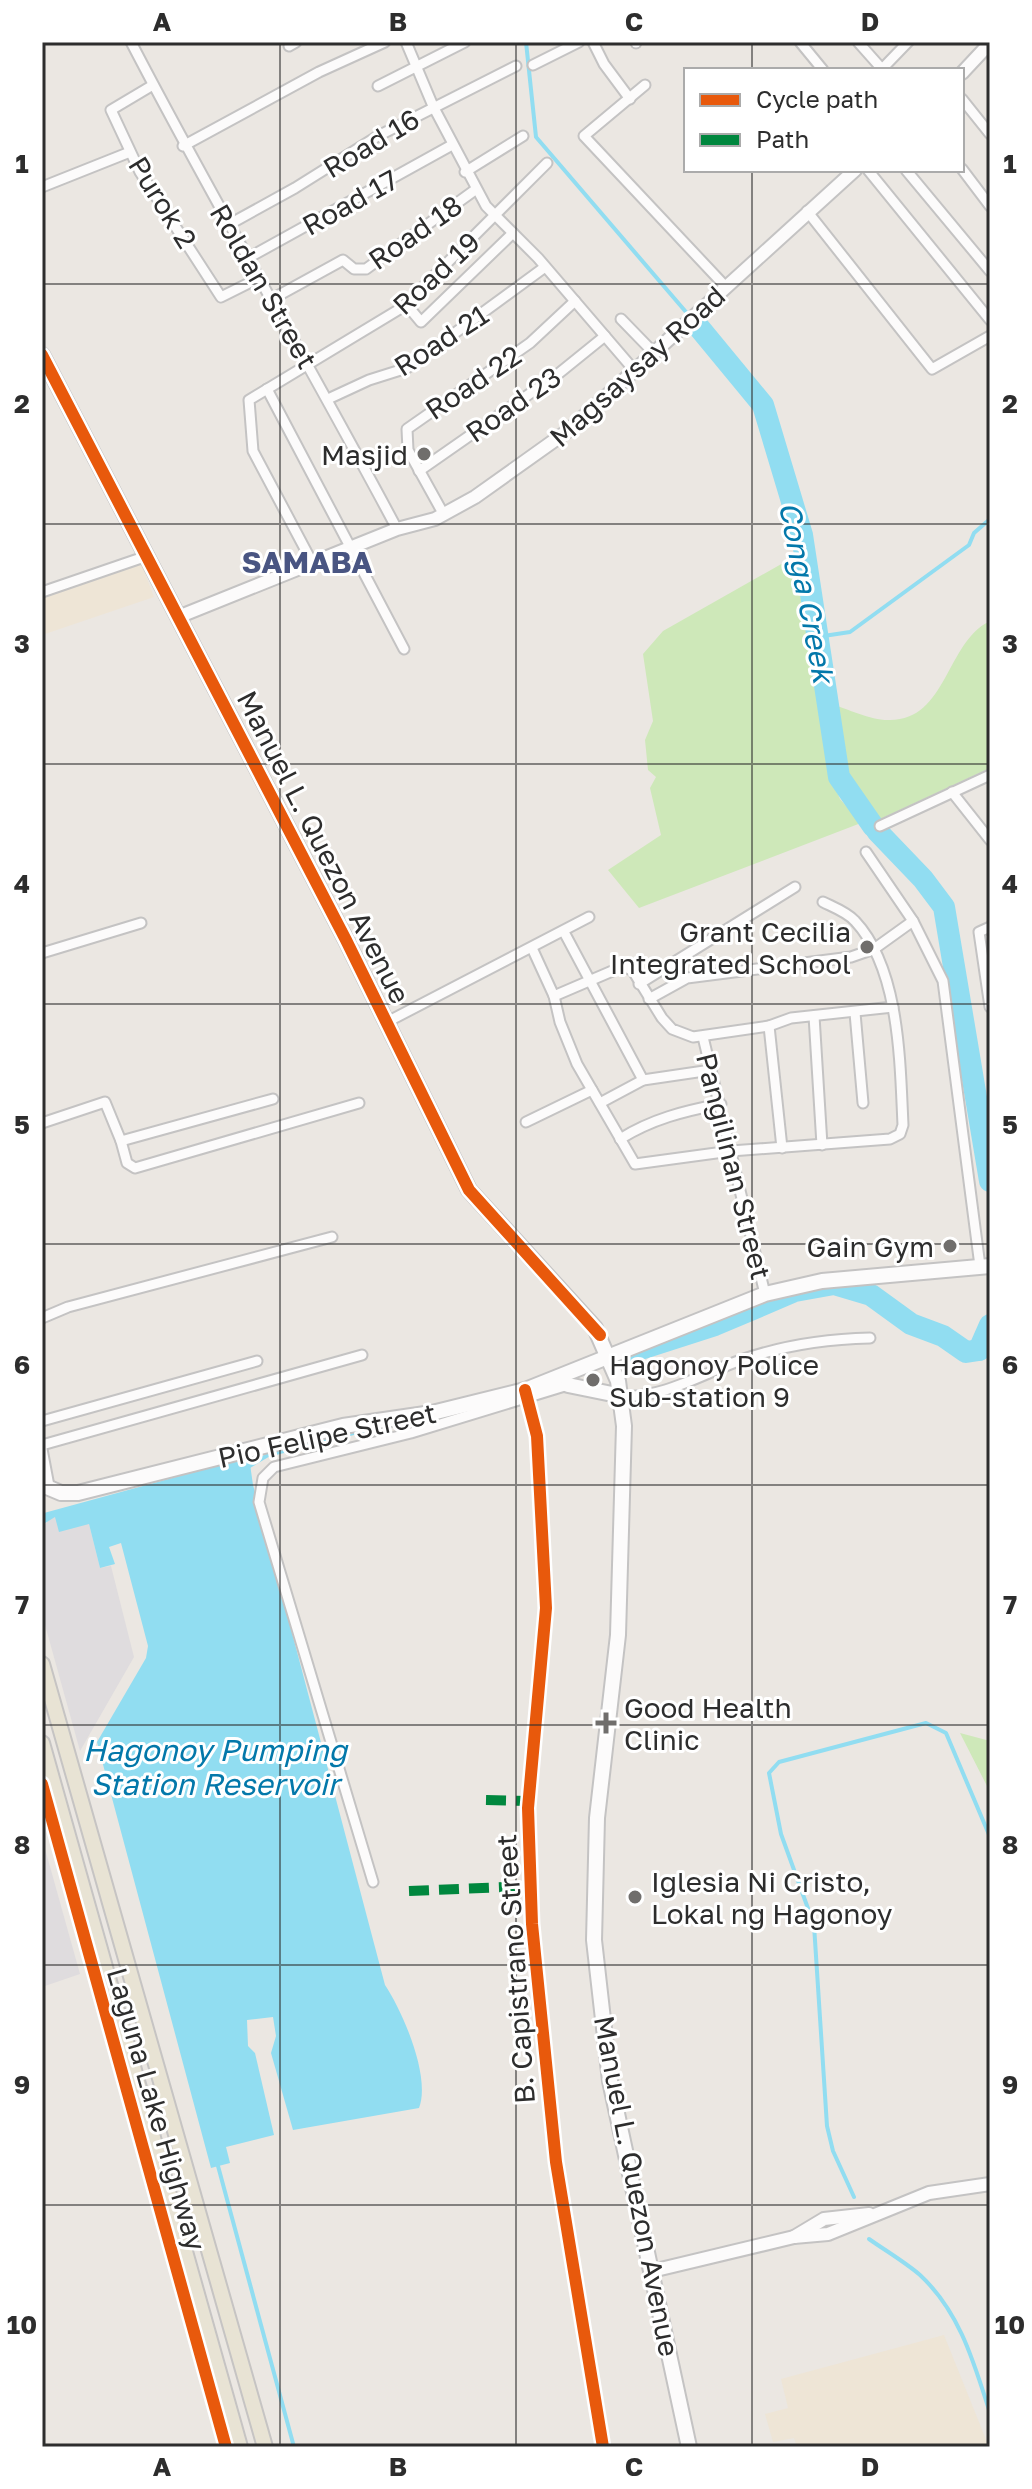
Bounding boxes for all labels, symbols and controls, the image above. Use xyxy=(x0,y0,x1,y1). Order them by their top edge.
text: A xyxy=(153,6,172,37)
text: B xyxy=(389,6,407,37)
text: C xyxy=(625,6,643,37)
text: D xyxy=(861,6,879,37)
legend xyxy=(684,68,964,172)
text: Cycle path xyxy=(756,84,878,113)
street label: Road 16 xyxy=(317,102,425,184)
text: Path xyxy=(756,124,809,153)
text: 1 xyxy=(15,148,29,179)
text: 1 xyxy=(1003,148,1017,179)
street label: Purok 2 xyxy=(122,150,204,254)
street label: Road 17 xyxy=(297,162,403,242)
street label: Road 18 xyxy=(362,188,468,276)
street label: Roldan Street xyxy=(204,198,324,374)
street label: Road 19 xyxy=(386,225,486,321)
street label: Magsaysay Road xyxy=(543,279,731,453)
street label: Road 21 xyxy=(388,297,494,383)
street label: Road 22 xyxy=(419,338,527,426)
street label: Road 23 xyxy=(459,359,567,449)
text: 2 xyxy=(14,388,30,419)
text: 2 xyxy=(1002,388,1018,419)
place label: Masjid xyxy=(321,438,408,471)
marker: Masjid xyxy=(415,445,433,463)
water label: Conga Creek xyxy=(772,499,843,688)
district label: SAMABA xyxy=(242,544,372,580)
text: 3 xyxy=(14,628,30,659)
text: 3 xyxy=(1002,628,1018,659)
street label: Manuel L. Quezon Avenue xyxy=(231,685,417,1009)
text: 4 xyxy=(14,868,30,899)
text: 4 xyxy=(1002,868,1018,899)
place label: Grant Cecilia Integrated School xyxy=(610,915,851,980)
marker: Grant Cecilia Integrated School xyxy=(858,938,876,956)
street label: Pangilinan Street xyxy=(690,1049,778,1283)
text: 5 xyxy=(14,1109,30,1140)
text: 5 xyxy=(1002,1109,1018,1140)
place label: Gain Gym xyxy=(807,1230,934,1263)
marker: Gain Gym xyxy=(941,1237,959,1255)
place label: Hagonoy Police Sub-station 9 xyxy=(609,1348,819,1413)
text: 6 xyxy=(14,1349,30,1380)
text: 6 xyxy=(1002,1349,1018,1380)
marker: Hagonoy Police Sub-station 9 xyxy=(584,1371,602,1389)
street label: Pio Felipe Street xyxy=(215,1396,439,1474)
text: 7 xyxy=(15,1589,29,1620)
text: 7 xyxy=(1003,1589,1017,1620)
place label: Good Health Clinic xyxy=(624,1691,792,1756)
marker: Good Health Clinic xyxy=(595,1712,617,1734)
water label: Hagonoy Pumping Station Reservoir xyxy=(83,1732,350,1802)
text: 8 xyxy=(14,1829,30,1860)
text: 8 xyxy=(1002,1829,1018,1860)
street label: B. Capistrano Street xyxy=(489,1833,541,2105)
place label: Iglesia Ni Cristo, Lokal ng Hagonoy xyxy=(651,1865,893,1930)
marker: Iglesia Ni Cristo, Lokal ng Hagonoy xyxy=(626,1888,644,1906)
street label: Laguna Lake Highway xyxy=(101,1964,213,2255)
street label: Manuel L. Quezon Avenue xyxy=(588,2013,686,2359)
text: 9 xyxy=(14,2069,30,2100)
text: 9 xyxy=(1002,2069,1018,2100)
text: 10 xyxy=(7,2309,37,2340)
text: 10 xyxy=(995,2309,1025,2340)
text: A xyxy=(153,2451,172,2482)
text: B xyxy=(389,2451,407,2482)
text: C xyxy=(625,2451,643,2482)
text: D xyxy=(861,2451,879,2482)

